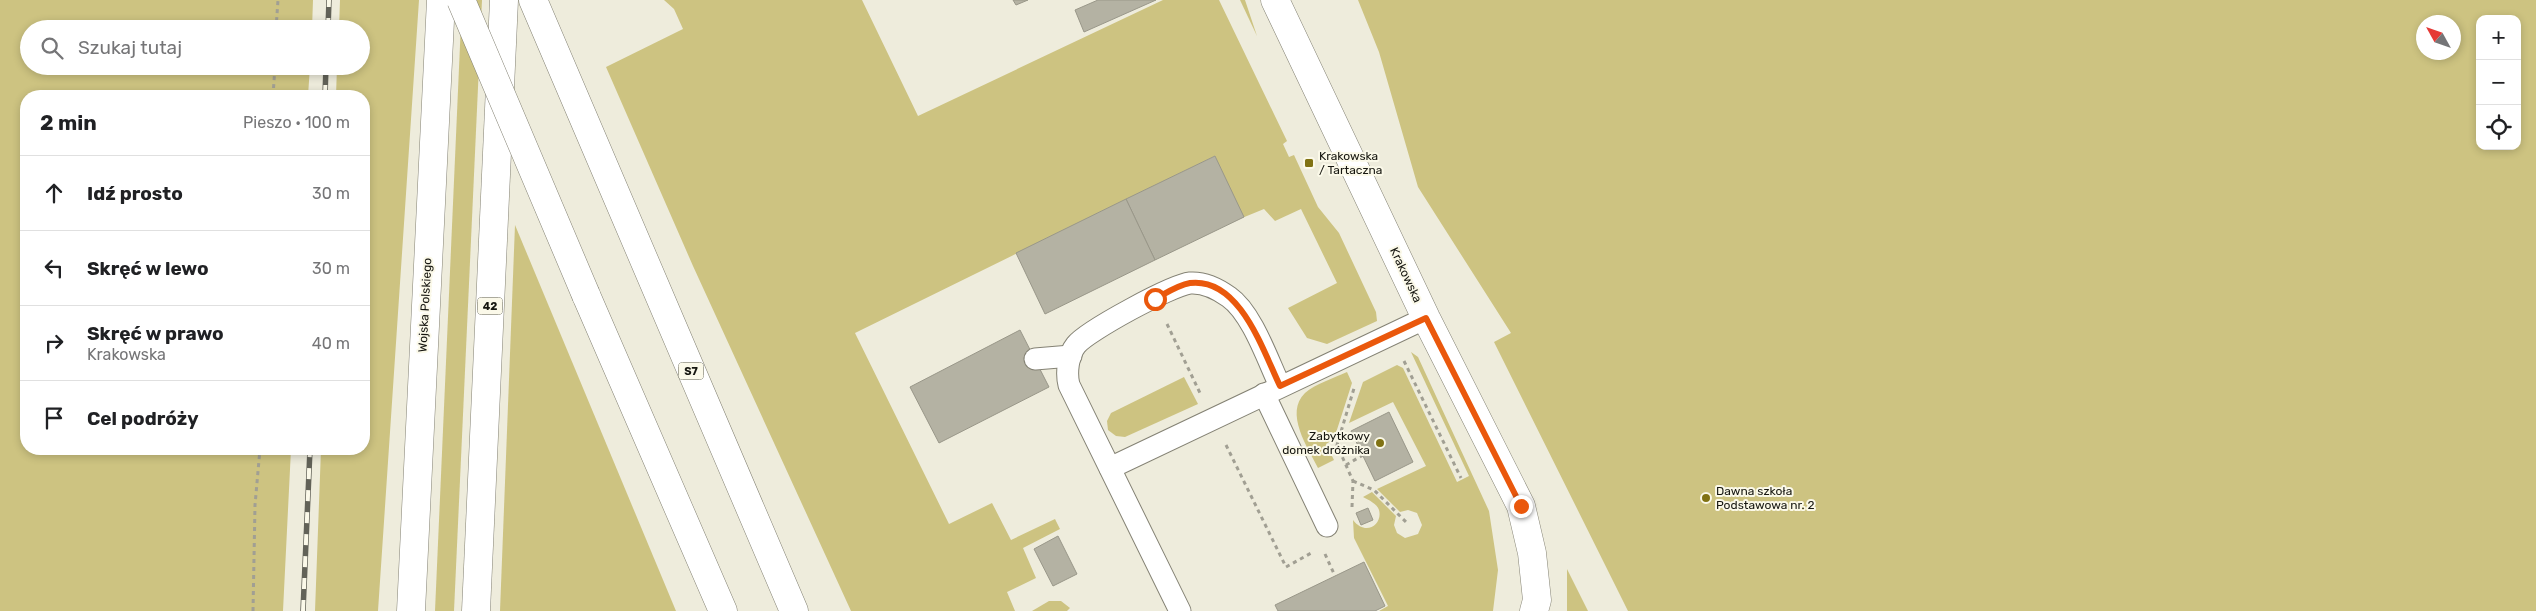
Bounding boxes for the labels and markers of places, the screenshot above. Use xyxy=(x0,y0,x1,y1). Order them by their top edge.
place label: Krakowska / Tartaczna xyxy=(1319,149,1382,177)
marker: Krakowska / Tartaczna xyxy=(1303,157,1315,169)
place label: Zabytkowy domek dróżnika xyxy=(1282,429,1370,457)
marker: Zabytkowy domek dróżnika xyxy=(1374,437,1386,449)
place label: Dawna szkoła Podstawowa nr. 2 xyxy=(1716,484,1814,512)
marker: Dawna szkoła Podstawowa nr. 2 xyxy=(1700,492,1712,504)

